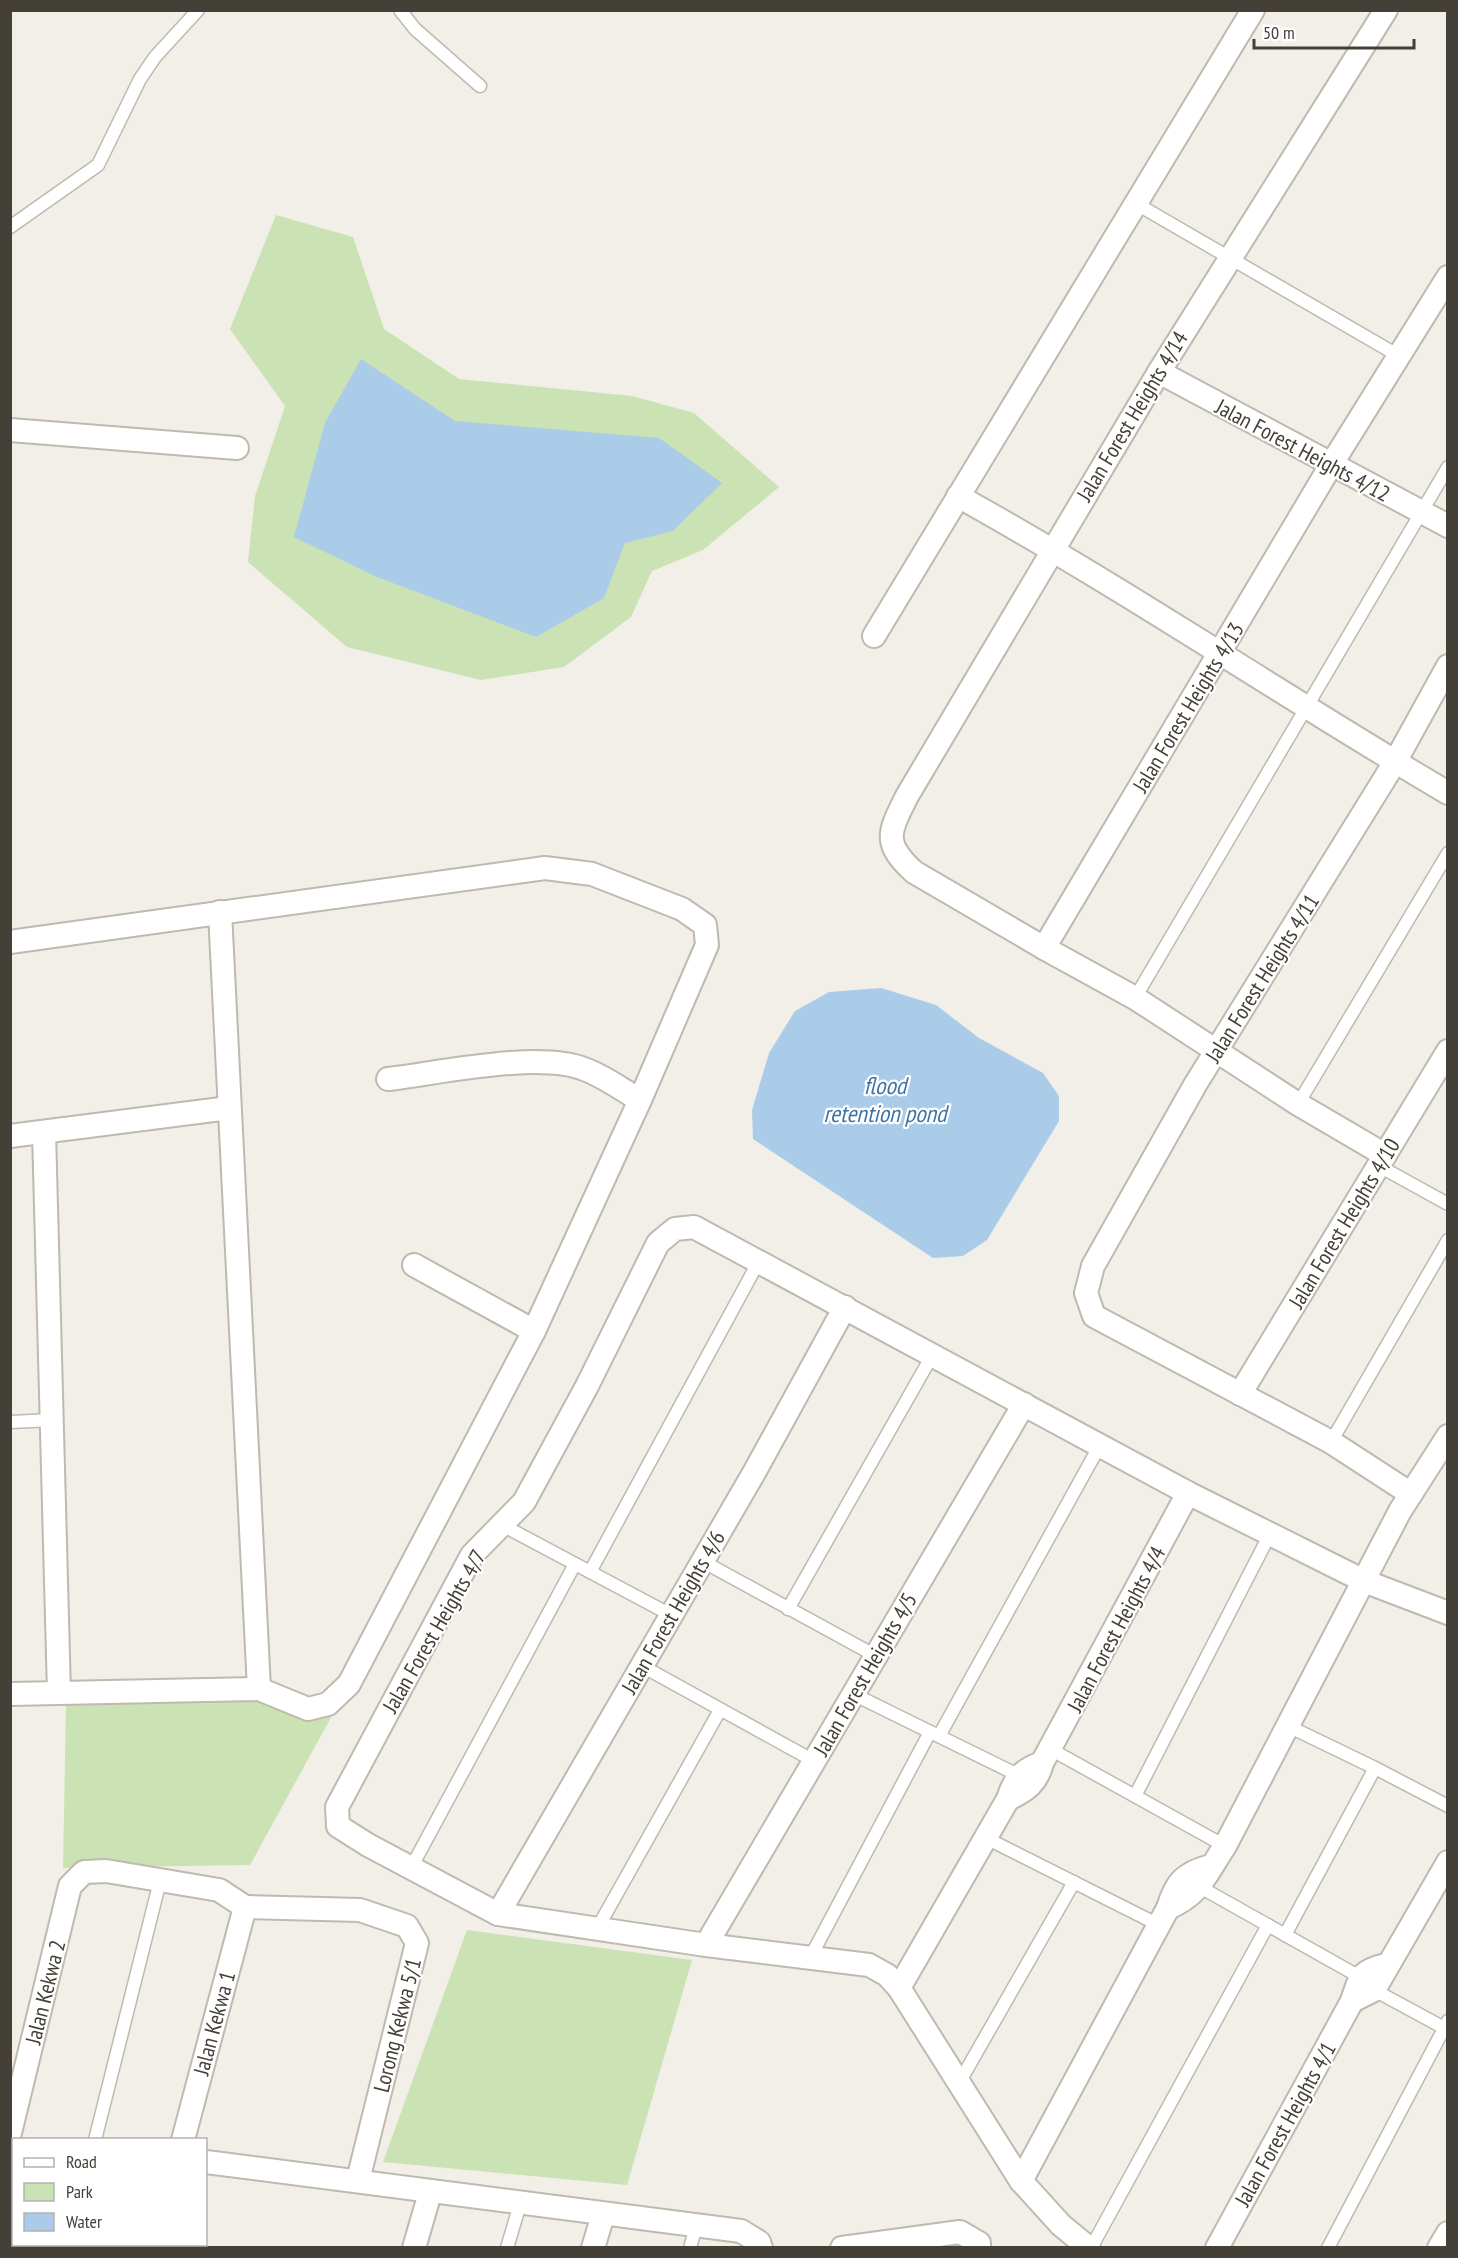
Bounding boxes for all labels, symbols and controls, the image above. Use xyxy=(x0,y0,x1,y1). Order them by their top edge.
scale bar xyxy=(1254,12,1414,50)
text: 50 m xyxy=(1263,21,1295,44)
street label: Jalan Forest Heights 4/14 xyxy=(1070,326,1194,507)
street label: Jalan Forest Heights 4/12 xyxy=(1210,392,1395,508)
street label: Jalan Forest Heights 4/13 xyxy=(1126,617,1250,798)
street label: Jalan Forest Heights 4/11 xyxy=(1198,889,1325,1068)
water label: flood retention pond xyxy=(824,1070,950,1129)
street label: Jalan Forest Heights 4/10 xyxy=(1282,1133,1406,1314)
street label: Jalan Forest Heights 4/6 xyxy=(615,1526,731,1699)
street label: Jalan Forest Heights 4/4 xyxy=(1060,1541,1171,1717)
street label: Jalan Forest Heights 4/7 xyxy=(376,1545,492,1718)
street label: Jalan Forest Heights 4/5 xyxy=(807,1588,923,1761)
street label: Jalan Kekwa 2 xyxy=(18,1937,71,2048)
street label: Lorong Kekwa 5/1 xyxy=(367,1955,427,2095)
street label: Jalan Kekwa 1 xyxy=(186,1968,241,2079)
street label: Jalan Forest Heights 4/1 xyxy=(1228,2037,1342,2212)
legend xyxy=(12,2138,207,2246)
text: Road xyxy=(66,2150,97,2173)
text: Park xyxy=(66,2180,93,2203)
text: Water xyxy=(66,2210,102,2233)

